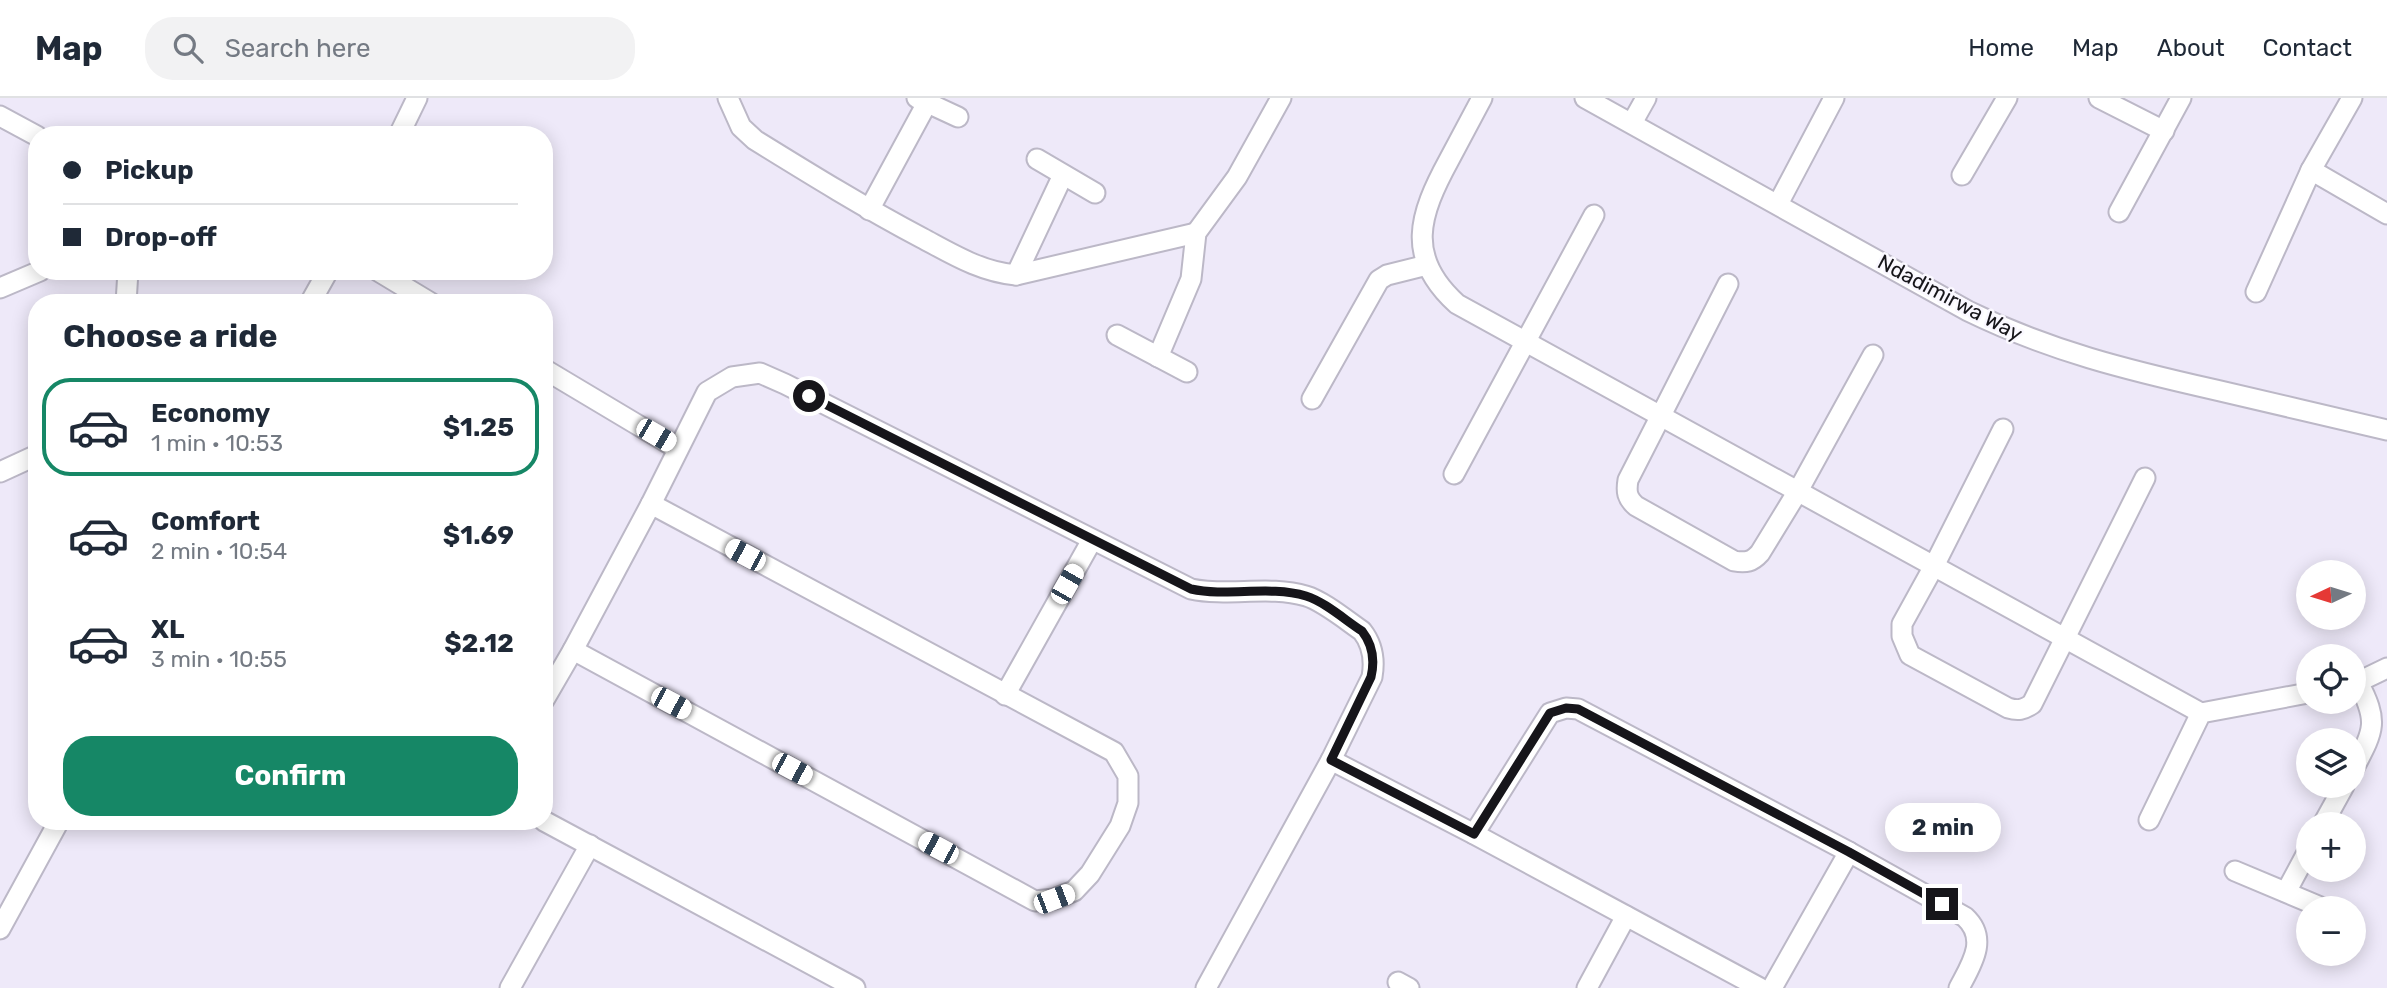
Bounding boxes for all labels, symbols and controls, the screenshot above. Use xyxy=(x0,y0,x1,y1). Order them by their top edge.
search box xyxy=(145,17,635,80)
text: Map xyxy=(35,29,103,68)
icon: search xyxy=(169,29,207,67)
text: Search here xyxy=(225,33,370,64)
text: Home xyxy=(1968,34,2034,62)
text: Map xyxy=(2072,34,2119,62)
text: About xyxy=(2157,34,2225,62)
text: Contact xyxy=(2263,34,2352,62)
text: Pickup xyxy=(105,155,194,186)
text: Drop-off xyxy=(105,222,217,253)
street label: Ndadimirwa Way xyxy=(1874,249,2027,346)
text: Choose a ride xyxy=(63,317,277,355)
route start xyxy=(793,380,825,412)
icon: car xyxy=(67,396,130,459)
text: Economy xyxy=(151,398,270,429)
text: $1.25 xyxy=(443,412,514,443)
car xyxy=(633,415,680,455)
text: 1 min · 10:53 xyxy=(151,429,283,457)
icon: car xyxy=(67,504,130,567)
text: Comfort xyxy=(151,506,260,537)
text: $1.69 xyxy=(443,520,514,551)
car xyxy=(722,536,769,574)
text: 2 min · 10:54 xyxy=(151,537,287,565)
north arrow xyxy=(2296,560,2366,630)
map controls xyxy=(2296,560,2366,966)
car xyxy=(1048,561,1087,607)
icon: car xyxy=(67,612,130,675)
text: XL xyxy=(151,614,184,645)
text: $2.12 xyxy=(444,628,514,659)
button: locate xyxy=(2296,644,2366,714)
text: 3 min · 10:55 xyxy=(151,645,287,673)
car xyxy=(648,684,695,722)
button: layers xyxy=(2296,728,2366,798)
button: Confirm xyxy=(63,736,518,816)
car xyxy=(769,750,816,788)
callout: 2 min xyxy=(1884,802,2000,852)
button: + xyxy=(2296,812,2366,882)
text: 2 min xyxy=(1912,813,1974,841)
car xyxy=(915,829,962,867)
car xyxy=(1031,882,1078,916)
route end xyxy=(1926,888,1958,920)
button: − xyxy=(2296,896,2366,966)

